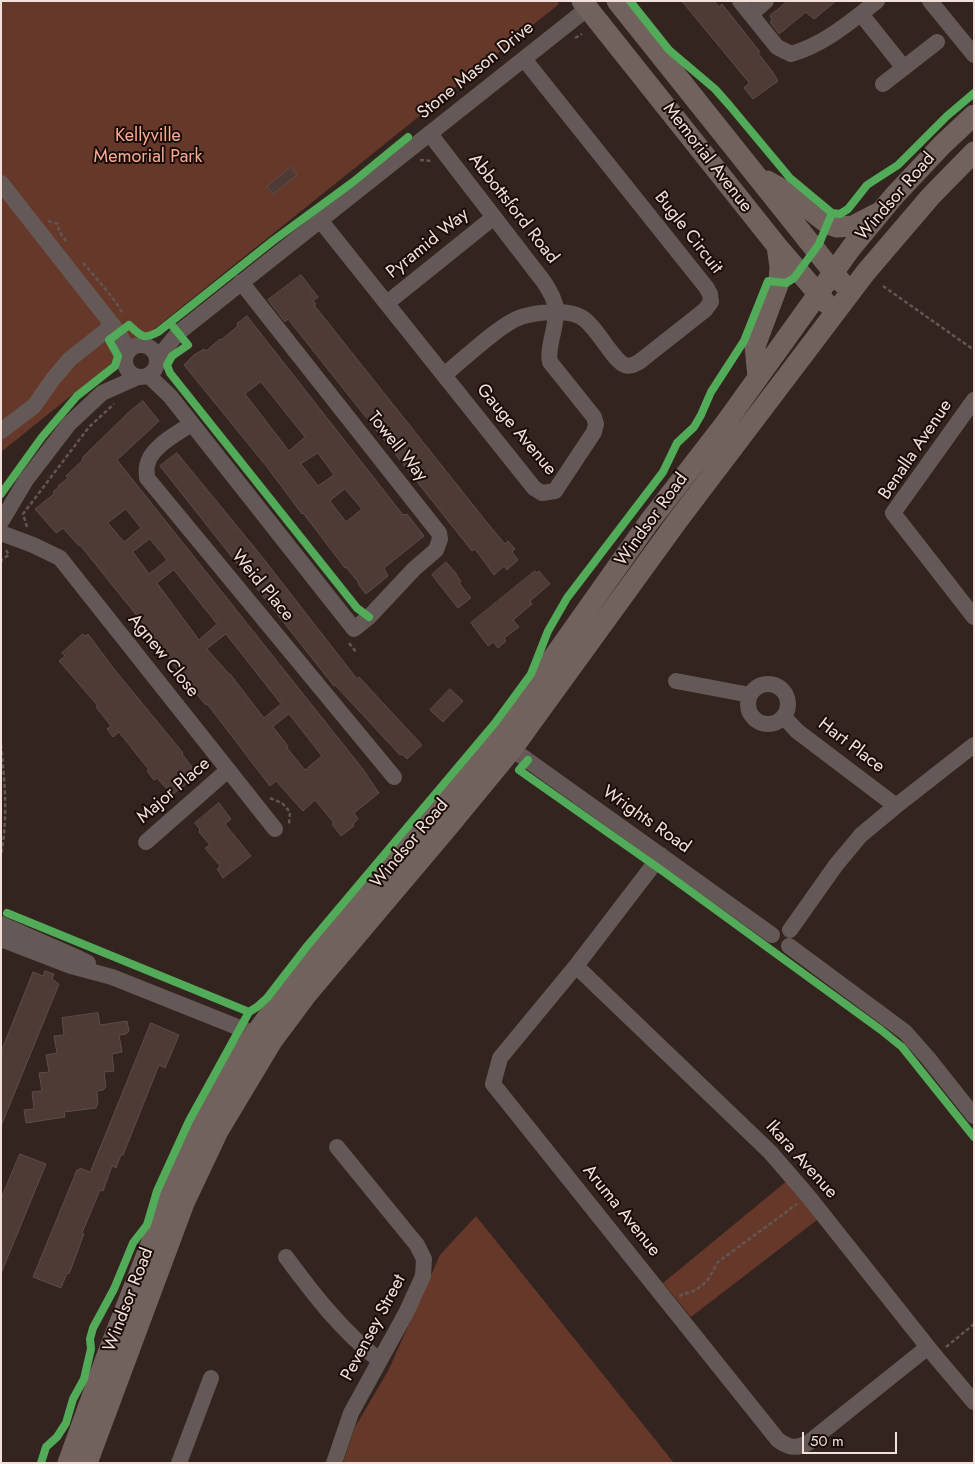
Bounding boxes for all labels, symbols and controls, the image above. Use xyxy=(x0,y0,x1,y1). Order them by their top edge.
street label: Stone Mason Drive xyxy=(414,18,538,124)
street label: Memorial Avenue xyxy=(658,99,756,217)
park label: Kellyville Memorial Park xyxy=(94,126,202,168)
street label: Windsor Road xyxy=(852,149,940,245)
street label: Abbottsford Road xyxy=(463,150,563,268)
street label: Bugle Circuit xyxy=(649,188,727,278)
street label: Pyramid Way xyxy=(383,204,473,284)
street label: Gauge Avenue xyxy=(471,380,561,480)
street label: Benalla Avenue xyxy=(875,396,957,504)
street label: Towell Way xyxy=(362,408,432,486)
street label: Windsor Road xyxy=(611,469,693,571)
street label: Weid Place xyxy=(226,546,298,626)
street label: Agnew Close xyxy=(123,610,203,702)
street label: Hart Place xyxy=(813,714,889,778)
street label: Major Place xyxy=(133,753,215,829)
street label: Wrights Road xyxy=(598,782,694,858)
street label: Windsor Road xyxy=(366,795,454,893)
street label: Ikara Avenue xyxy=(760,1117,842,1203)
street label: Aruma Avenue xyxy=(577,1161,665,1261)
street label: Windsor Road xyxy=(99,1245,159,1355)
street label: Pevensey Street xyxy=(337,1271,411,1385)
scale bar xyxy=(805,1422,900,1454)
text: 50 m xyxy=(810,1430,844,1452)

